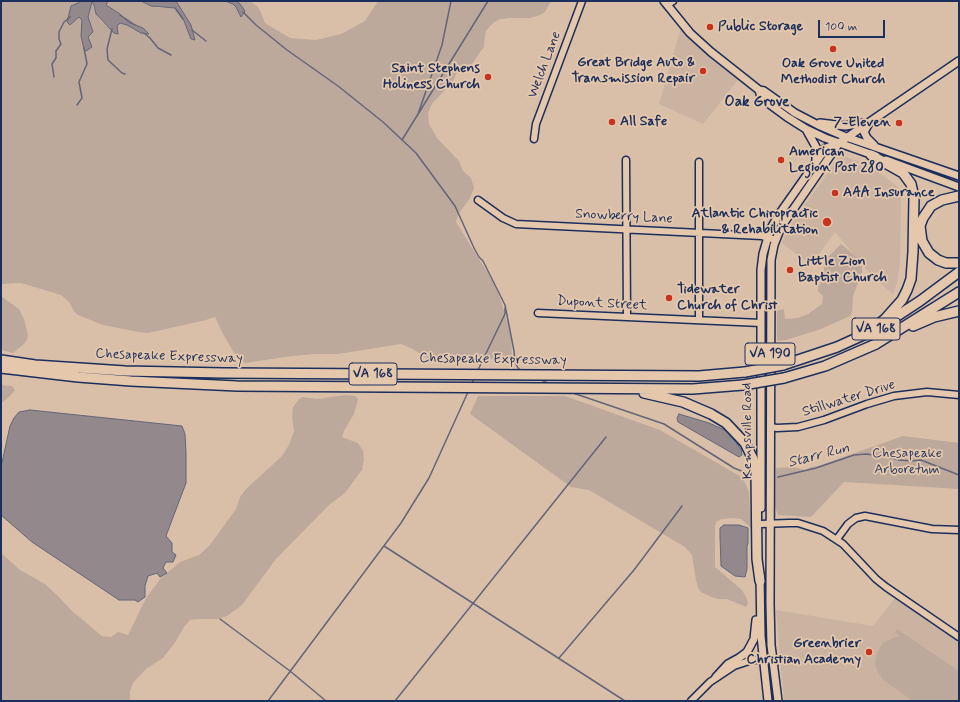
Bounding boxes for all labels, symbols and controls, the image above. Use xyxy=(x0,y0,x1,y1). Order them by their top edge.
scale bar xyxy=(820,12,887,38)
place label: Public Storage xyxy=(718,19,803,35)
text: 100 m xyxy=(825,19,857,35)
marker: Public Storage xyxy=(705,22,715,32)
street label: Welch Lane xyxy=(525,29,565,101)
marker: Oak Grove United Methodist Church xyxy=(828,44,838,54)
place label: Great Bridge Auto & Transmission Repair xyxy=(571,55,695,88)
place label: Oak Grove United Methodist Church xyxy=(781,56,885,88)
place label: Saint Stephens Holiness Church xyxy=(383,61,480,94)
marker: Great Bridge Auto & Transmission Repair xyxy=(698,66,708,76)
marker: Saint Stephens Holiness Church xyxy=(483,72,493,82)
district label: Oak Grove xyxy=(725,94,789,112)
place label: All Safe xyxy=(620,114,667,130)
place label: 7-Eleven xyxy=(833,115,891,131)
marker: All Safe xyxy=(607,117,617,127)
marker: 7-Eleven xyxy=(894,118,904,128)
place label: American Legion Post 280 xyxy=(789,144,884,176)
marker: American Legion Post 280 xyxy=(776,155,786,165)
place label: AAA Insurance xyxy=(843,185,935,201)
marker: AAA Insurance xyxy=(830,188,840,198)
street label: Snowberry Lane xyxy=(575,206,673,228)
place label: Atlantic Chiropractic & Rehabilitation xyxy=(692,206,818,238)
marker: Atlantic Chiropractic & Rehabilitation xyxy=(821,216,833,228)
place label: Little Zion Baptist Church xyxy=(798,254,887,286)
marker: Little Zion Baptist Church xyxy=(785,265,795,275)
place label: Tidewater Church of Christ xyxy=(677,282,777,314)
street label: Dupont Street xyxy=(556,293,648,315)
marker: Tidewater Church of Christ xyxy=(664,293,674,303)
road number: VA 168 xyxy=(852,318,900,340)
road number: VA 190 xyxy=(745,343,795,365)
street label: Chesapeake Expressway xyxy=(95,346,243,368)
street label: Chesapeake Expressway xyxy=(419,350,567,370)
road number: VA 168 xyxy=(349,363,397,385)
street label: Stillwater Drive xyxy=(801,377,897,421)
street label: Kempsville Road xyxy=(740,383,756,479)
water label: Starr Run xyxy=(786,440,852,472)
park label: Chesapeake Arboretum xyxy=(872,446,942,478)
place label: Greenbrier Christian Academy xyxy=(747,636,861,668)
marker: Greenbrier Christian Academy xyxy=(864,647,874,657)

